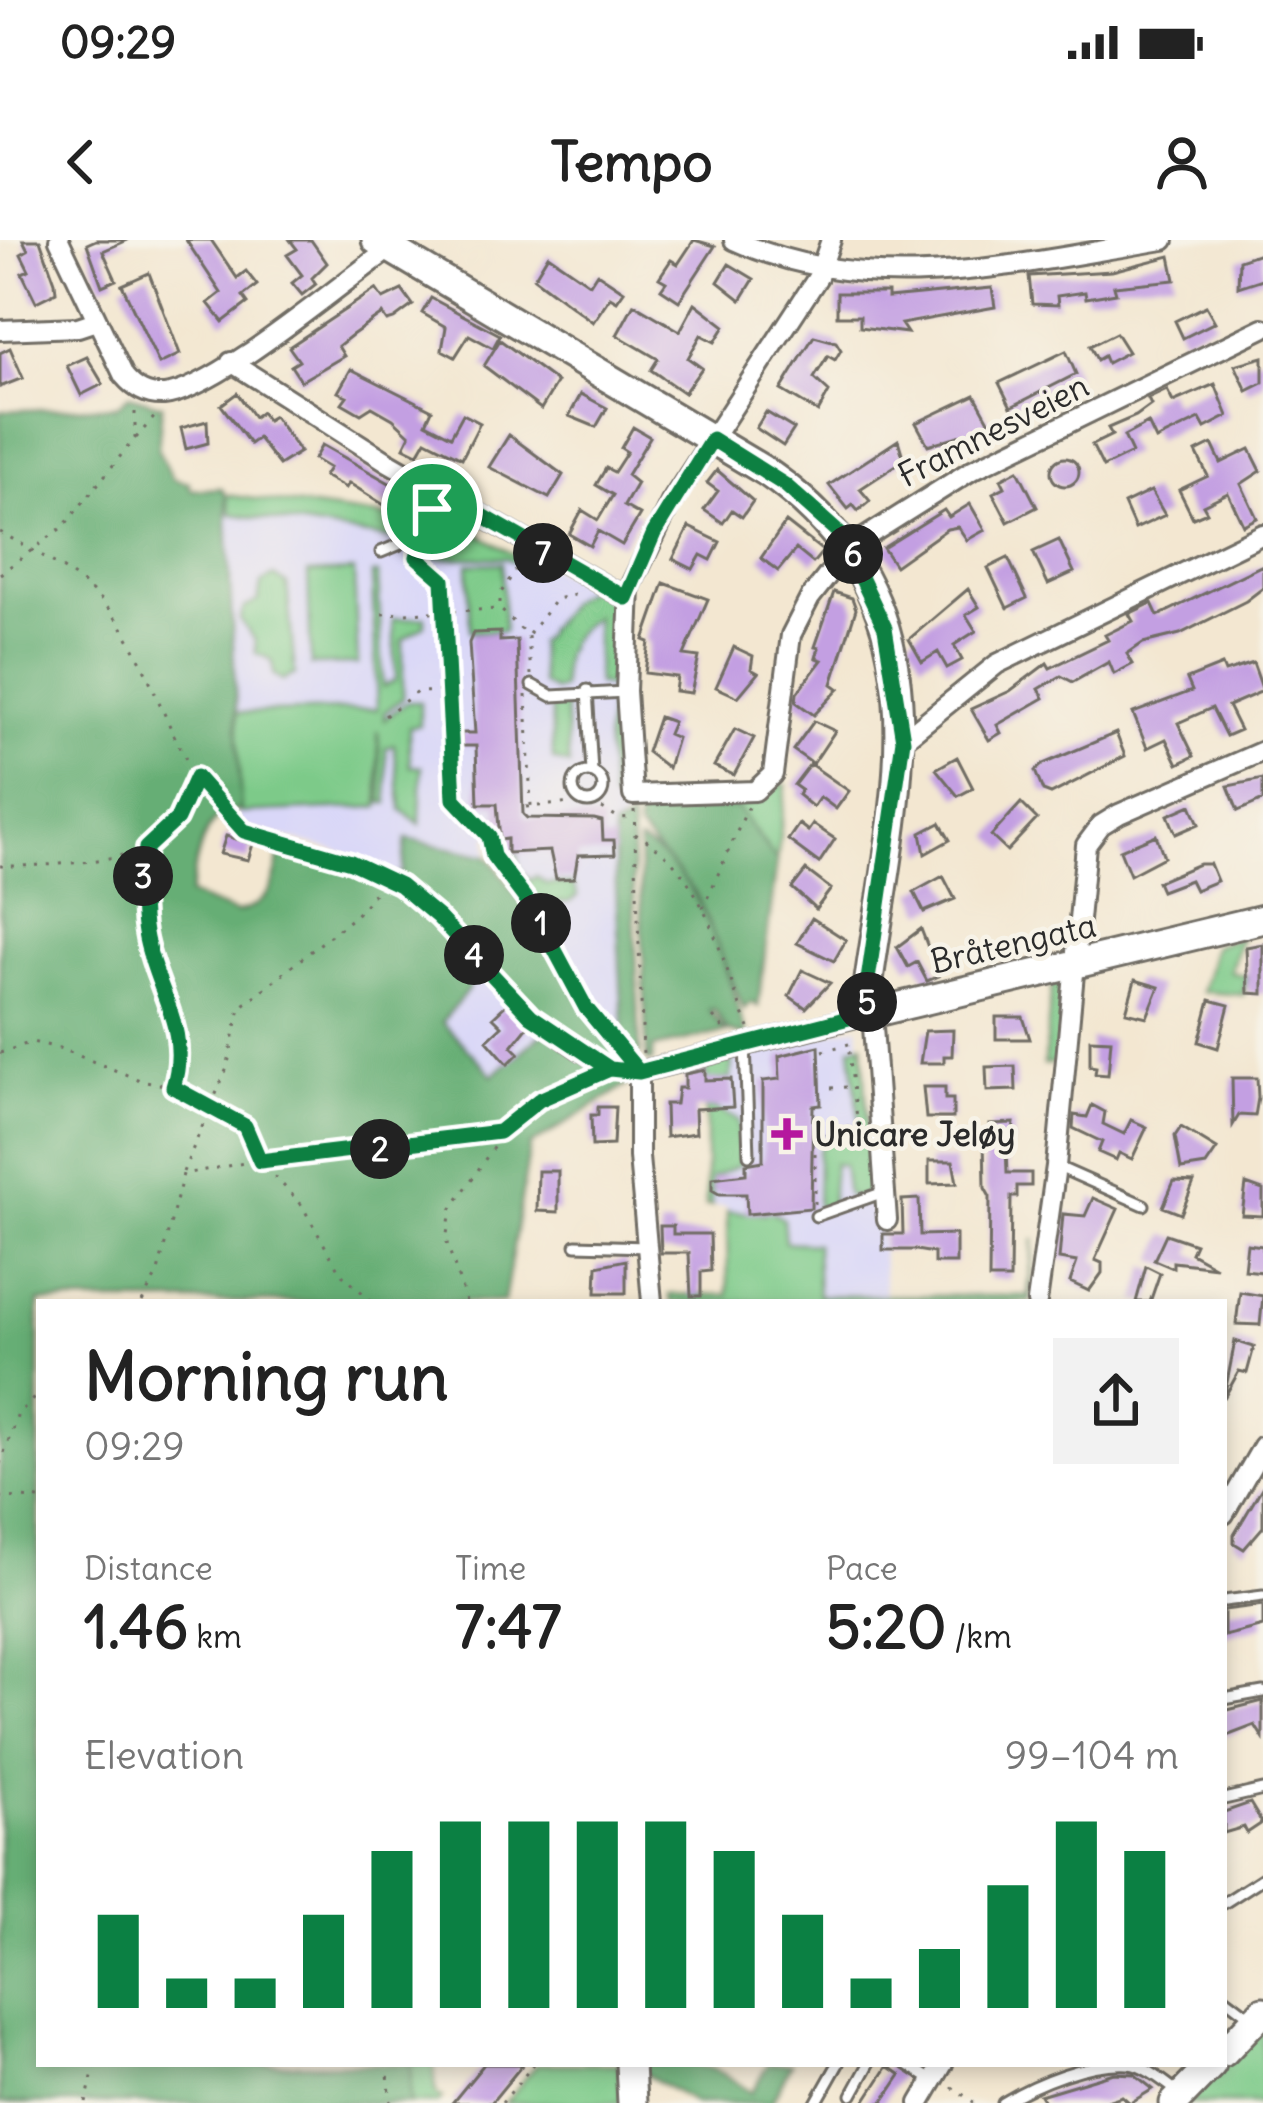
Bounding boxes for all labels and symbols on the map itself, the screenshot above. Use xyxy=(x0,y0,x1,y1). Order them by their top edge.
street label: Framnesveien xyxy=(891,364,1095,496)
pin xyxy=(381,458,483,560)
pin: 7 xyxy=(513,523,573,583)
pin: 6 xyxy=(823,524,883,584)
pin: 3 xyxy=(113,846,173,906)
pin: 1 xyxy=(511,893,571,953)
street label: Bråtengata xyxy=(926,904,1100,982)
pin: 4 xyxy=(444,925,504,985)
pin: 5 xyxy=(837,972,897,1032)
place label: Unicare Jeløy xyxy=(814,1113,1015,1155)
marker: Unicare Jeløy xyxy=(771,1118,803,1150)
pin: 2 xyxy=(350,1119,410,1179)

